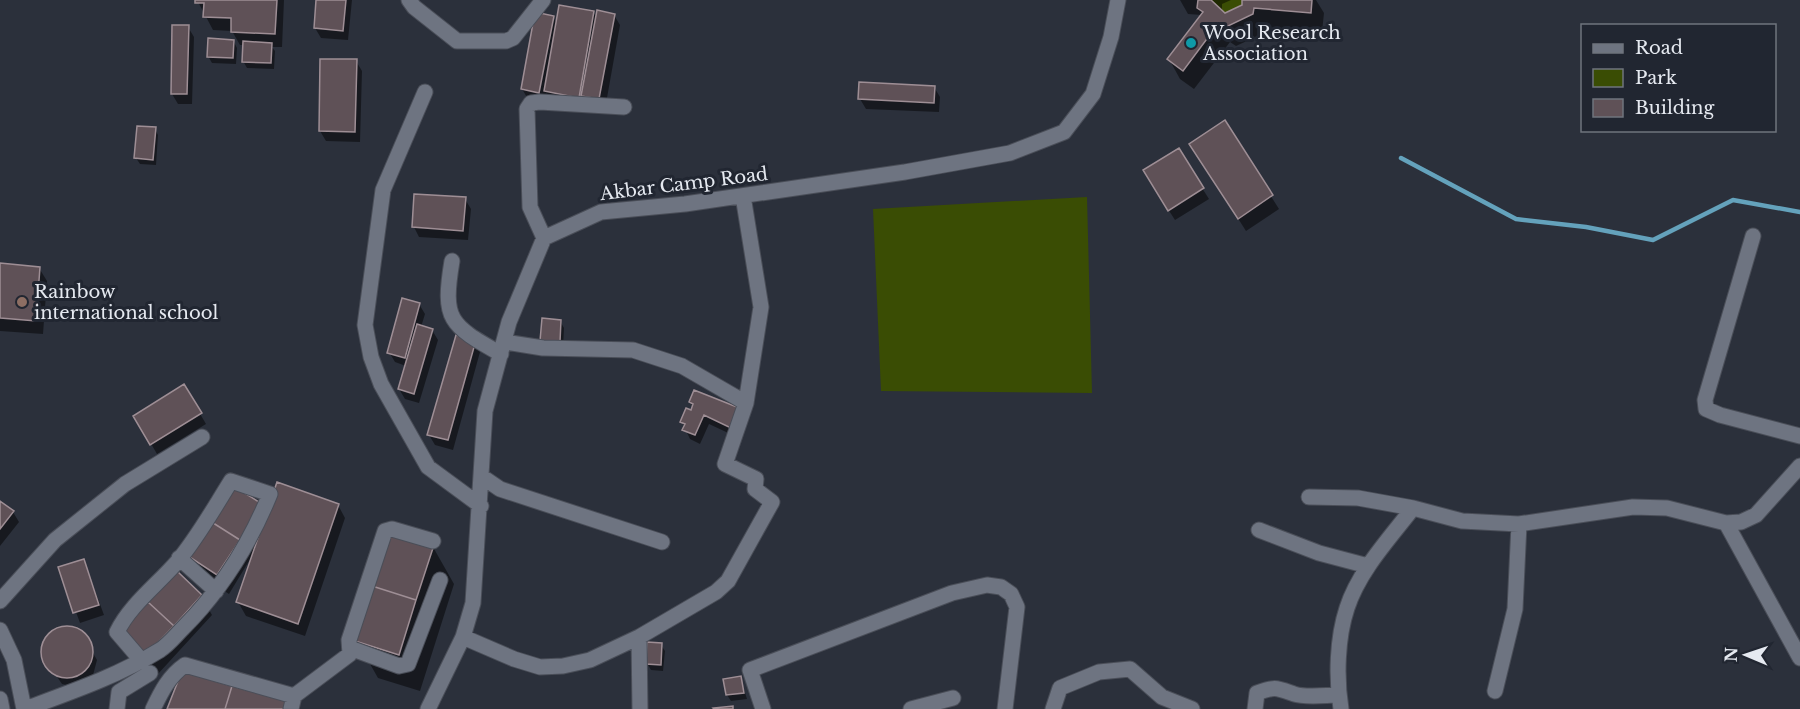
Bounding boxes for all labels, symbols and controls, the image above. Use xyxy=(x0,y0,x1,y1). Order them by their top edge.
place label: Wool Research Association xyxy=(1202,22,1341,65)
legend xyxy=(1581,24,1776,132)
marker: Wool Research Association xyxy=(1184,36,1198,50)
text: Road xyxy=(1635,37,1683,59)
text: Park xyxy=(1635,67,1677,89)
text: Building xyxy=(1635,97,1714,119)
street label: Akbar Camp Road xyxy=(598,163,769,205)
place label: Rainbow international school xyxy=(34,281,218,324)
marker: Rainbow international school xyxy=(15,295,29,309)
north arrow xyxy=(1716,625,1776,685)
text: N xyxy=(1721,647,1741,662)

